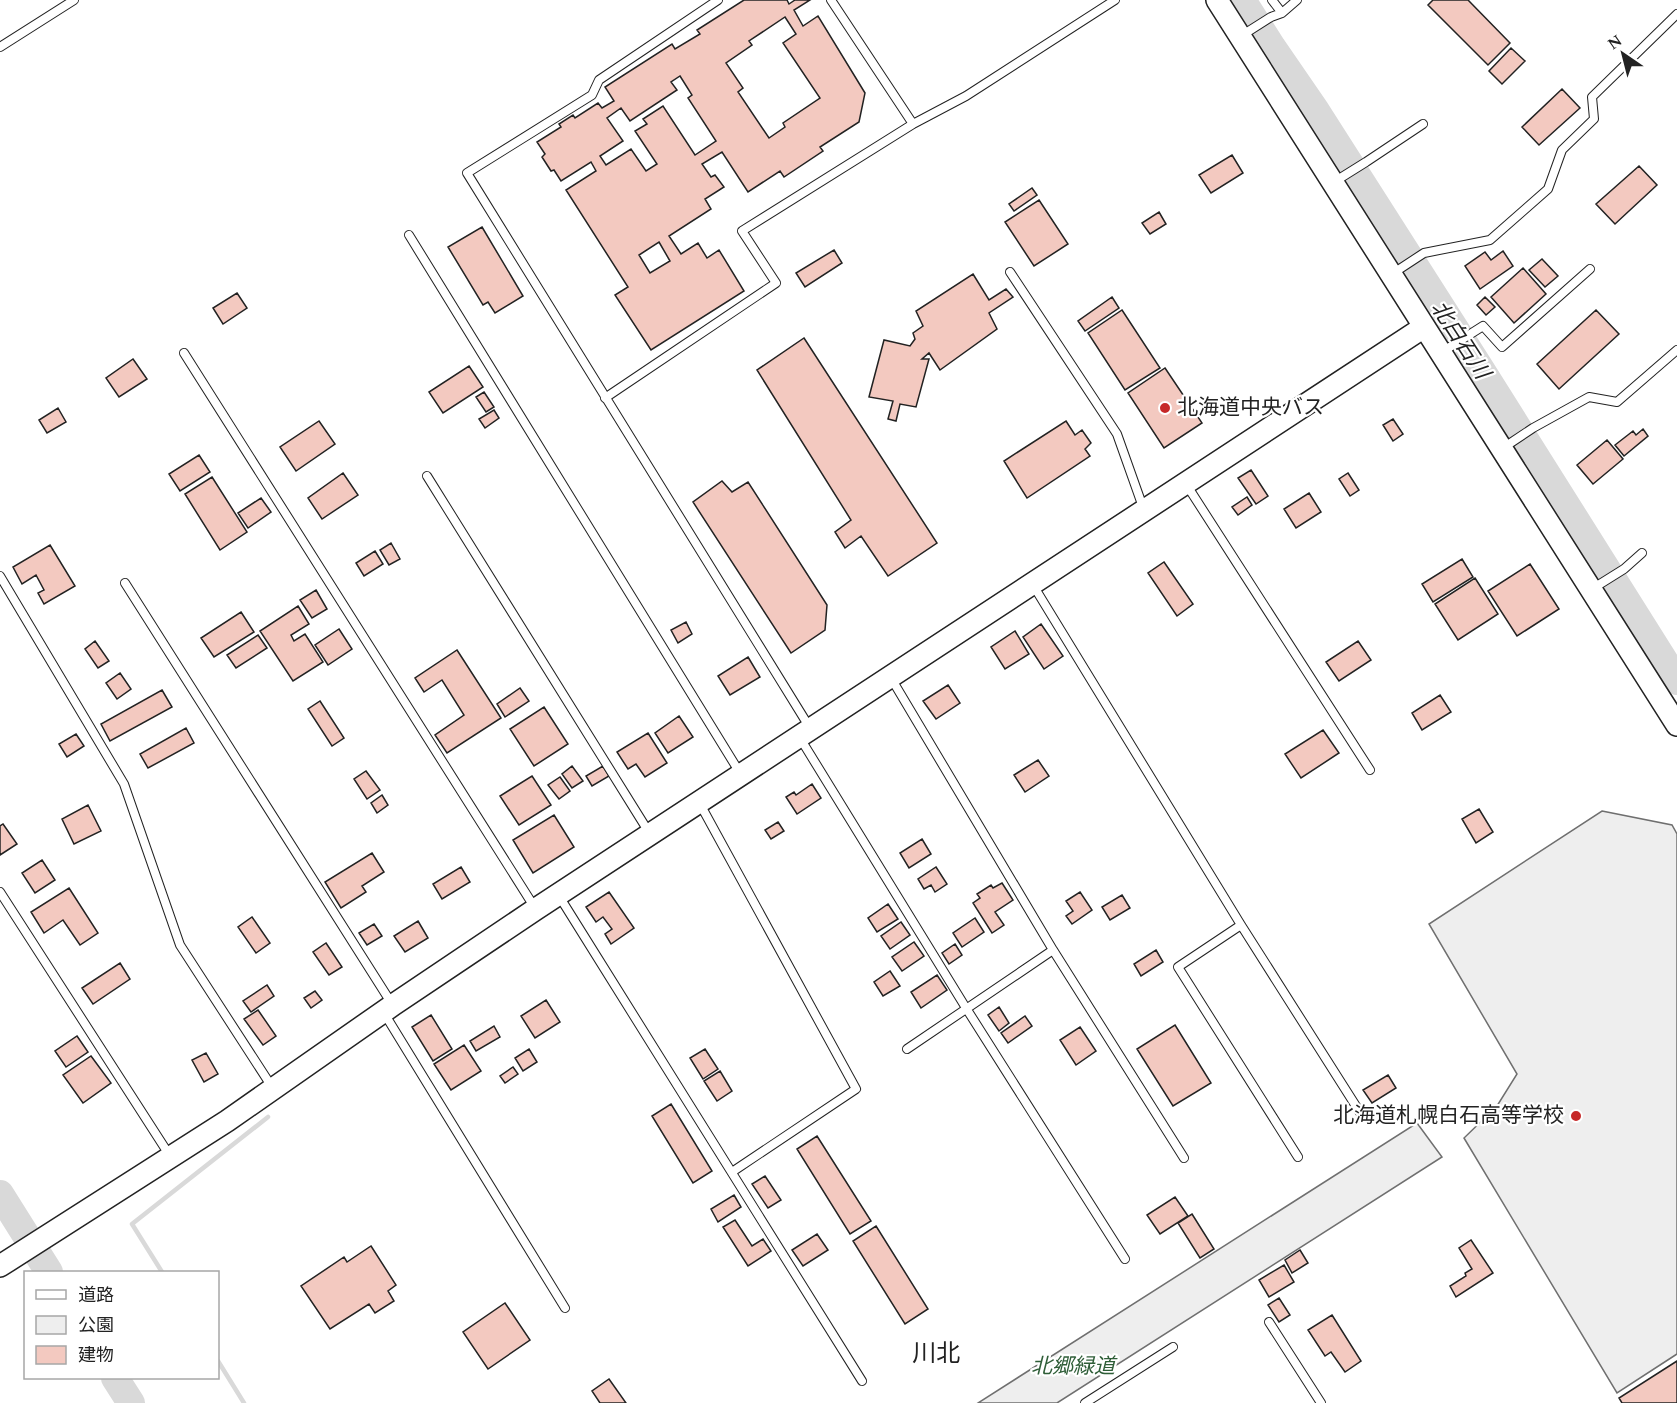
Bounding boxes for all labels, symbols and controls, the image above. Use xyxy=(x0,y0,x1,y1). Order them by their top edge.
north arrow xyxy=(1593,24,1653,84)
text: N xyxy=(1603,29,1627,56)
water label: 北白石川 xyxy=(1422,294,1499,388)
place label: 北海道中央バス xyxy=(1177,392,1324,424)
marker: 北海道中央バス xyxy=(1158,401,1172,415)
place label: 北海道札幌白石高等学校 xyxy=(1333,1100,1564,1132)
marker: 北海道札幌白石高等学校 xyxy=(1569,1109,1583,1123)
legend xyxy=(24,1271,219,1379)
text: 道路 xyxy=(78,1282,114,1309)
text: 公園 xyxy=(78,1312,114,1339)
district label: 川北 xyxy=(912,1336,960,1372)
text: 建物 xyxy=(78,1342,114,1369)
park label: 北郷緑道 xyxy=(1031,1351,1118,1383)

